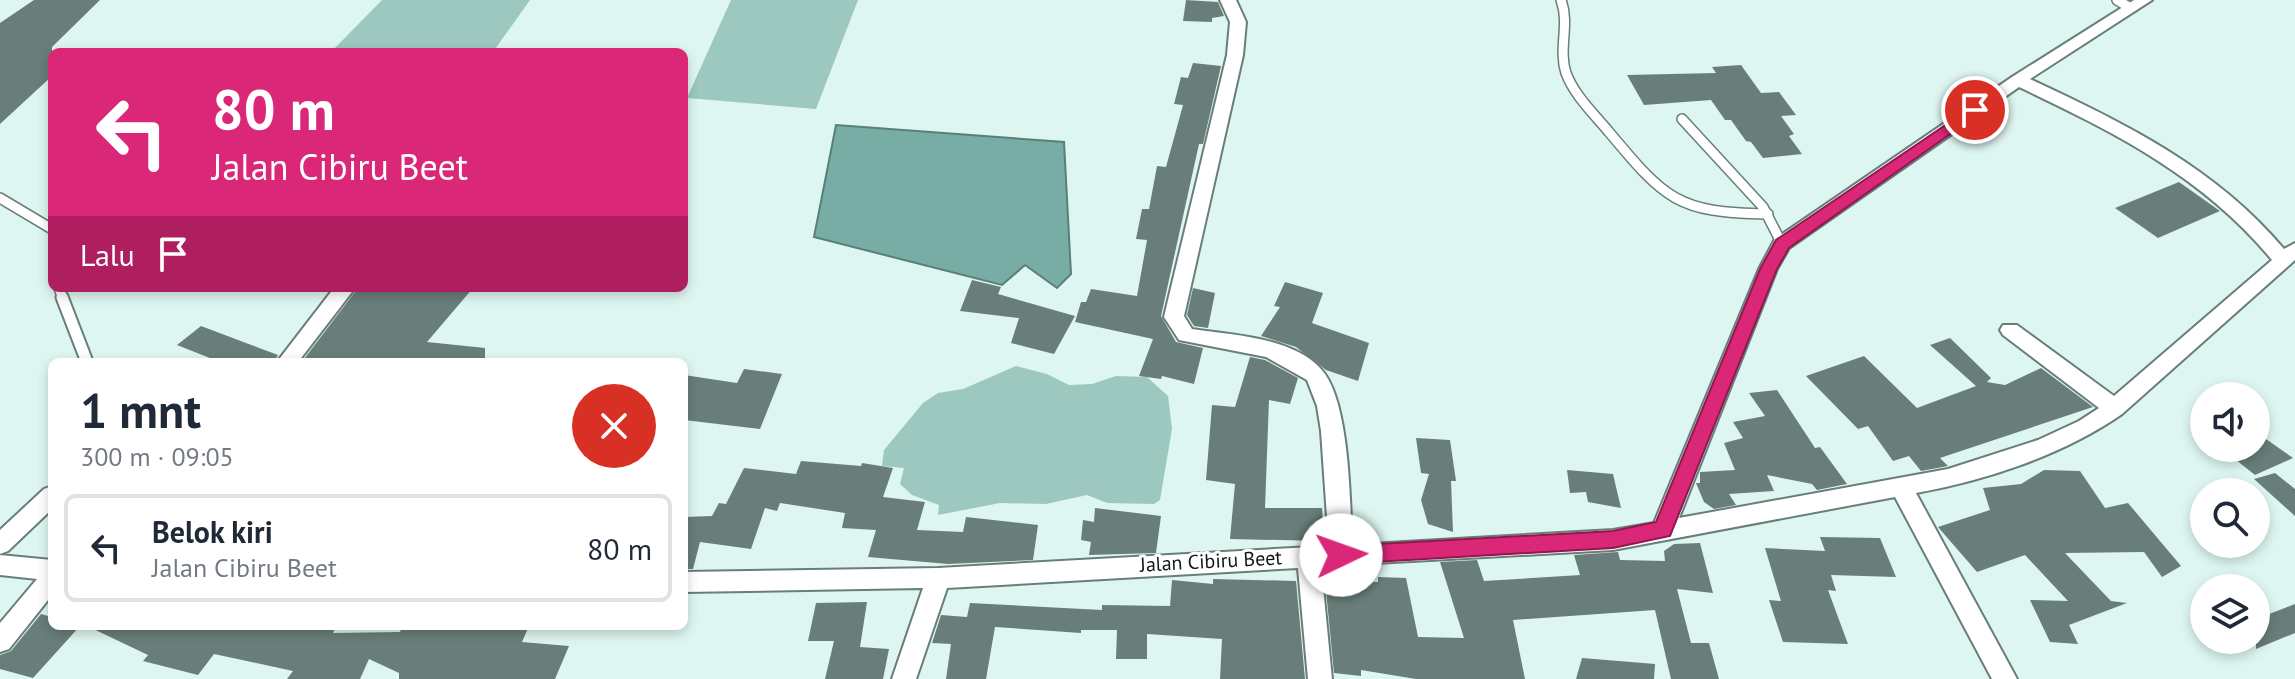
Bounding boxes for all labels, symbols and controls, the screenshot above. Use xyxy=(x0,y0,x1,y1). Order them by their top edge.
text: 80 m xyxy=(212,73,335,145)
pin xyxy=(1941,76,2009,144)
icon: left xyxy=(80,80,184,184)
icon: arrive xyxy=(1953,88,1997,132)
text: Jalan Cibiru Beet xyxy=(212,143,468,190)
icon: arrive xyxy=(151,232,195,276)
text: Lalu xyxy=(80,235,135,274)
text: 1 mnt xyxy=(80,379,201,441)
map controls xyxy=(2190,382,2270,654)
button: sound xyxy=(2190,382,2270,462)
button: close xyxy=(572,384,656,468)
text: 300 m · 09:05 xyxy=(80,440,234,473)
button: search xyxy=(2190,478,2270,558)
text: Belok kiri xyxy=(152,512,273,551)
position arrow xyxy=(1299,513,1383,597)
icon: left xyxy=(84,526,128,570)
text: 80 m xyxy=(587,529,652,568)
street label: Jalan Cibiru Beet xyxy=(1138,544,1283,578)
text: Jalan Cibiru Beet xyxy=(152,551,337,584)
button: layers xyxy=(2190,574,2270,654)

